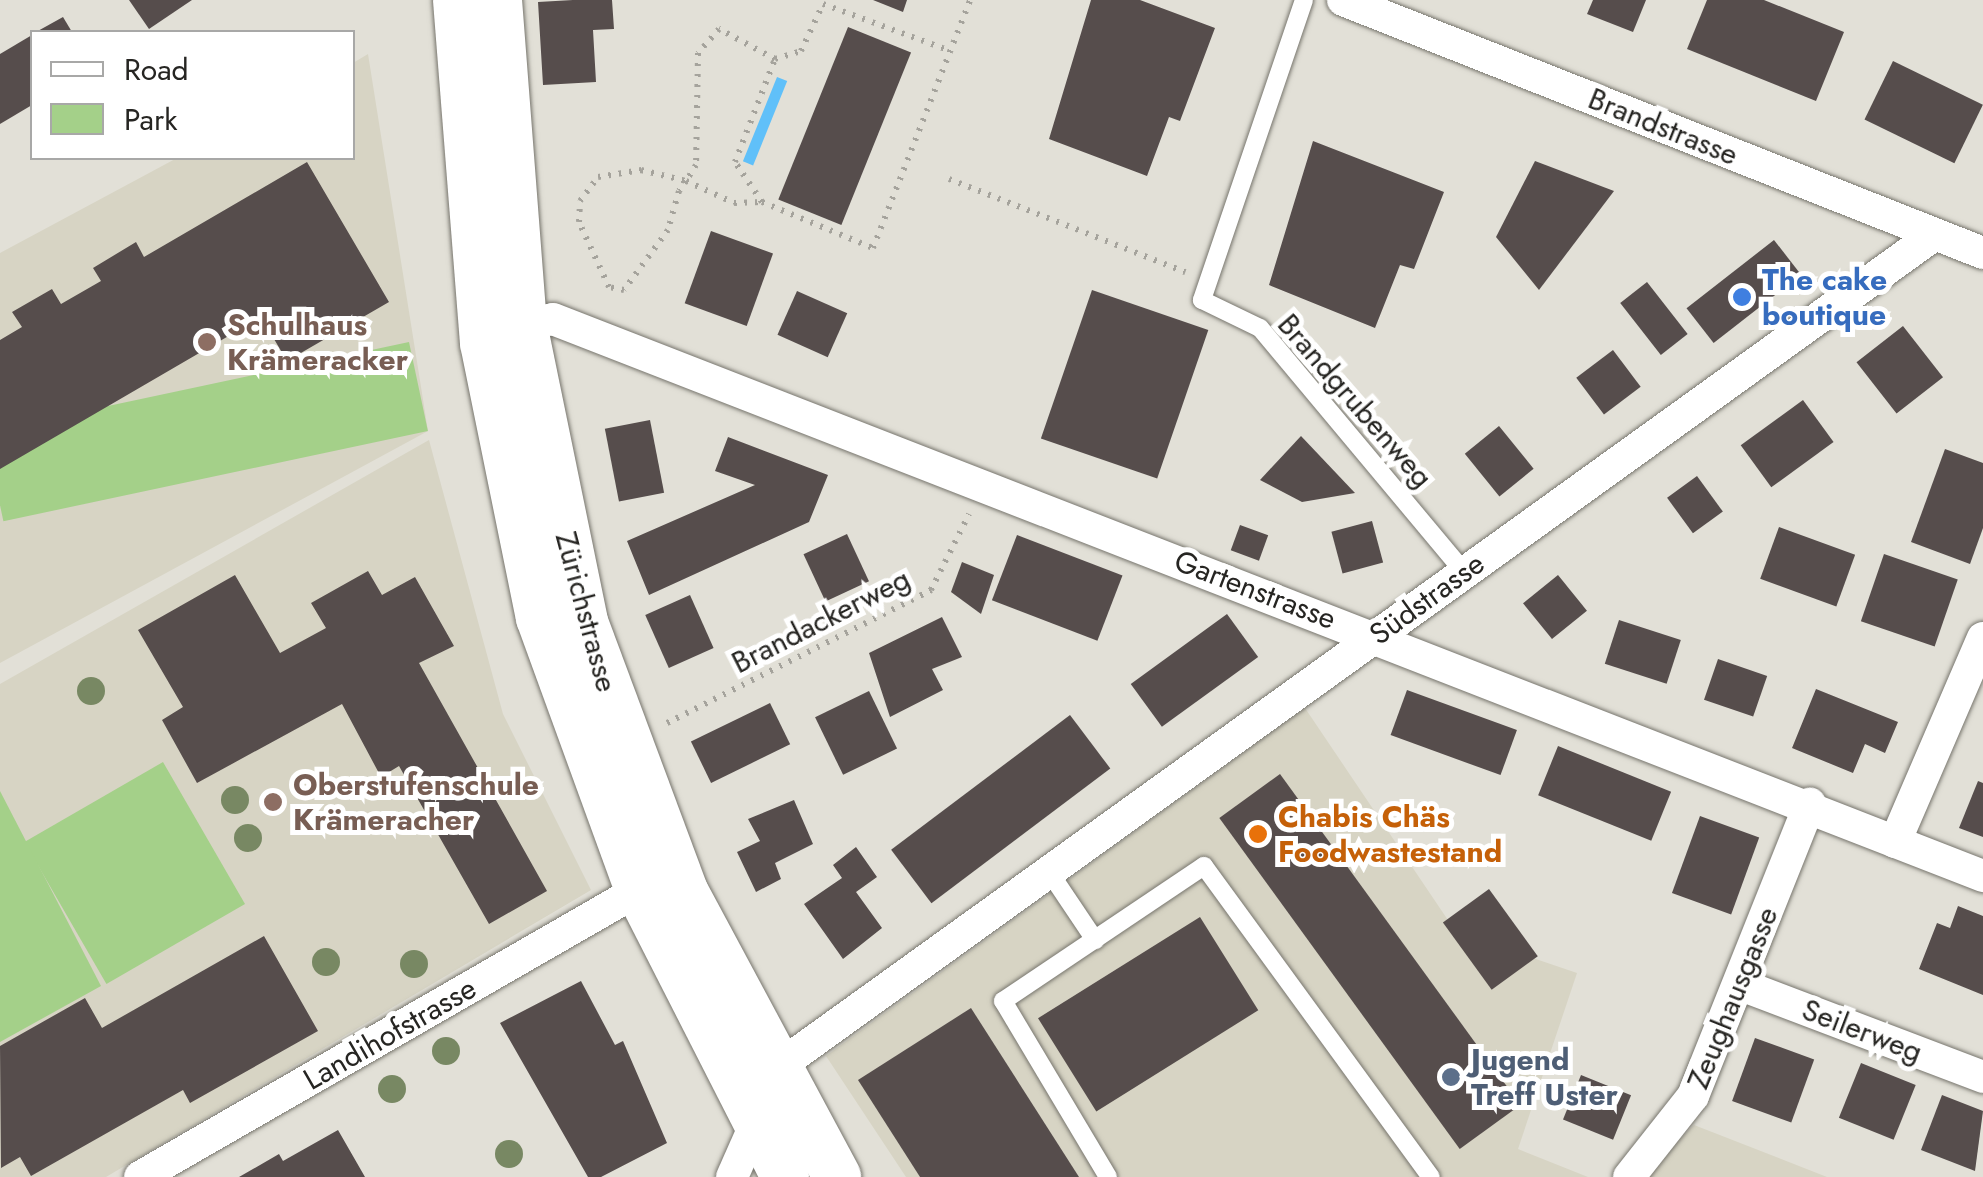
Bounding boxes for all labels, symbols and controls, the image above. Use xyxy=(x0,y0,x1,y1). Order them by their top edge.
legend xyxy=(30,30,355,160)
text: Road xyxy=(124,48,189,91)
street label: Brandstrasse xyxy=(1583,81,1743,173)
text: Park xyxy=(124,98,177,141)
place label: The cake boutique xyxy=(1762,262,1887,332)
marker: The cake boutique xyxy=(1731,286,1753,308)
place label: Schulhaus Krämeracker xyxy=(227,307,408,378)
street label: Brandgrubenweg xyxy=(1270,307,1440,495)
marker: Schulhaus Krämeracker xyxy=(196,331,218,353)
street label: Zürichstrasse xyxy=(547,528,625,696)
street label: Gartenstrasse xyxy=(1169,543,1341,637)
street label: Südstrasse xyxy=(1363,545,1491,653)
street label: Brandackerweg xyxy=(726,561,916,681)
place label: Oberstufenschule Krämeracher xyxy=(293,767,539,838)
marker: Oberstufenschule Krämeracher xyxy=(262,791,284,813)
place label: Chabis Chäs Foodwastestand xyxy=(1278,799,1502,870)
marker: Chabis Chäs Foodwastestand xyxy=(1247,823,1269,845)
street label: Zeughausgasse xyxy=(1680,902,1786,1094)
street label: Landihofstrasse xyxy=(297,970,483,1098)
street label: Seilerweg xyxy=(1797,992,1927,1070)
place label: Jugend Treff Uster xyxy=(1471,1042,1618,1112)
marker: Jugend Treff Uster xyxy=(1440,1066,1462,1088)

